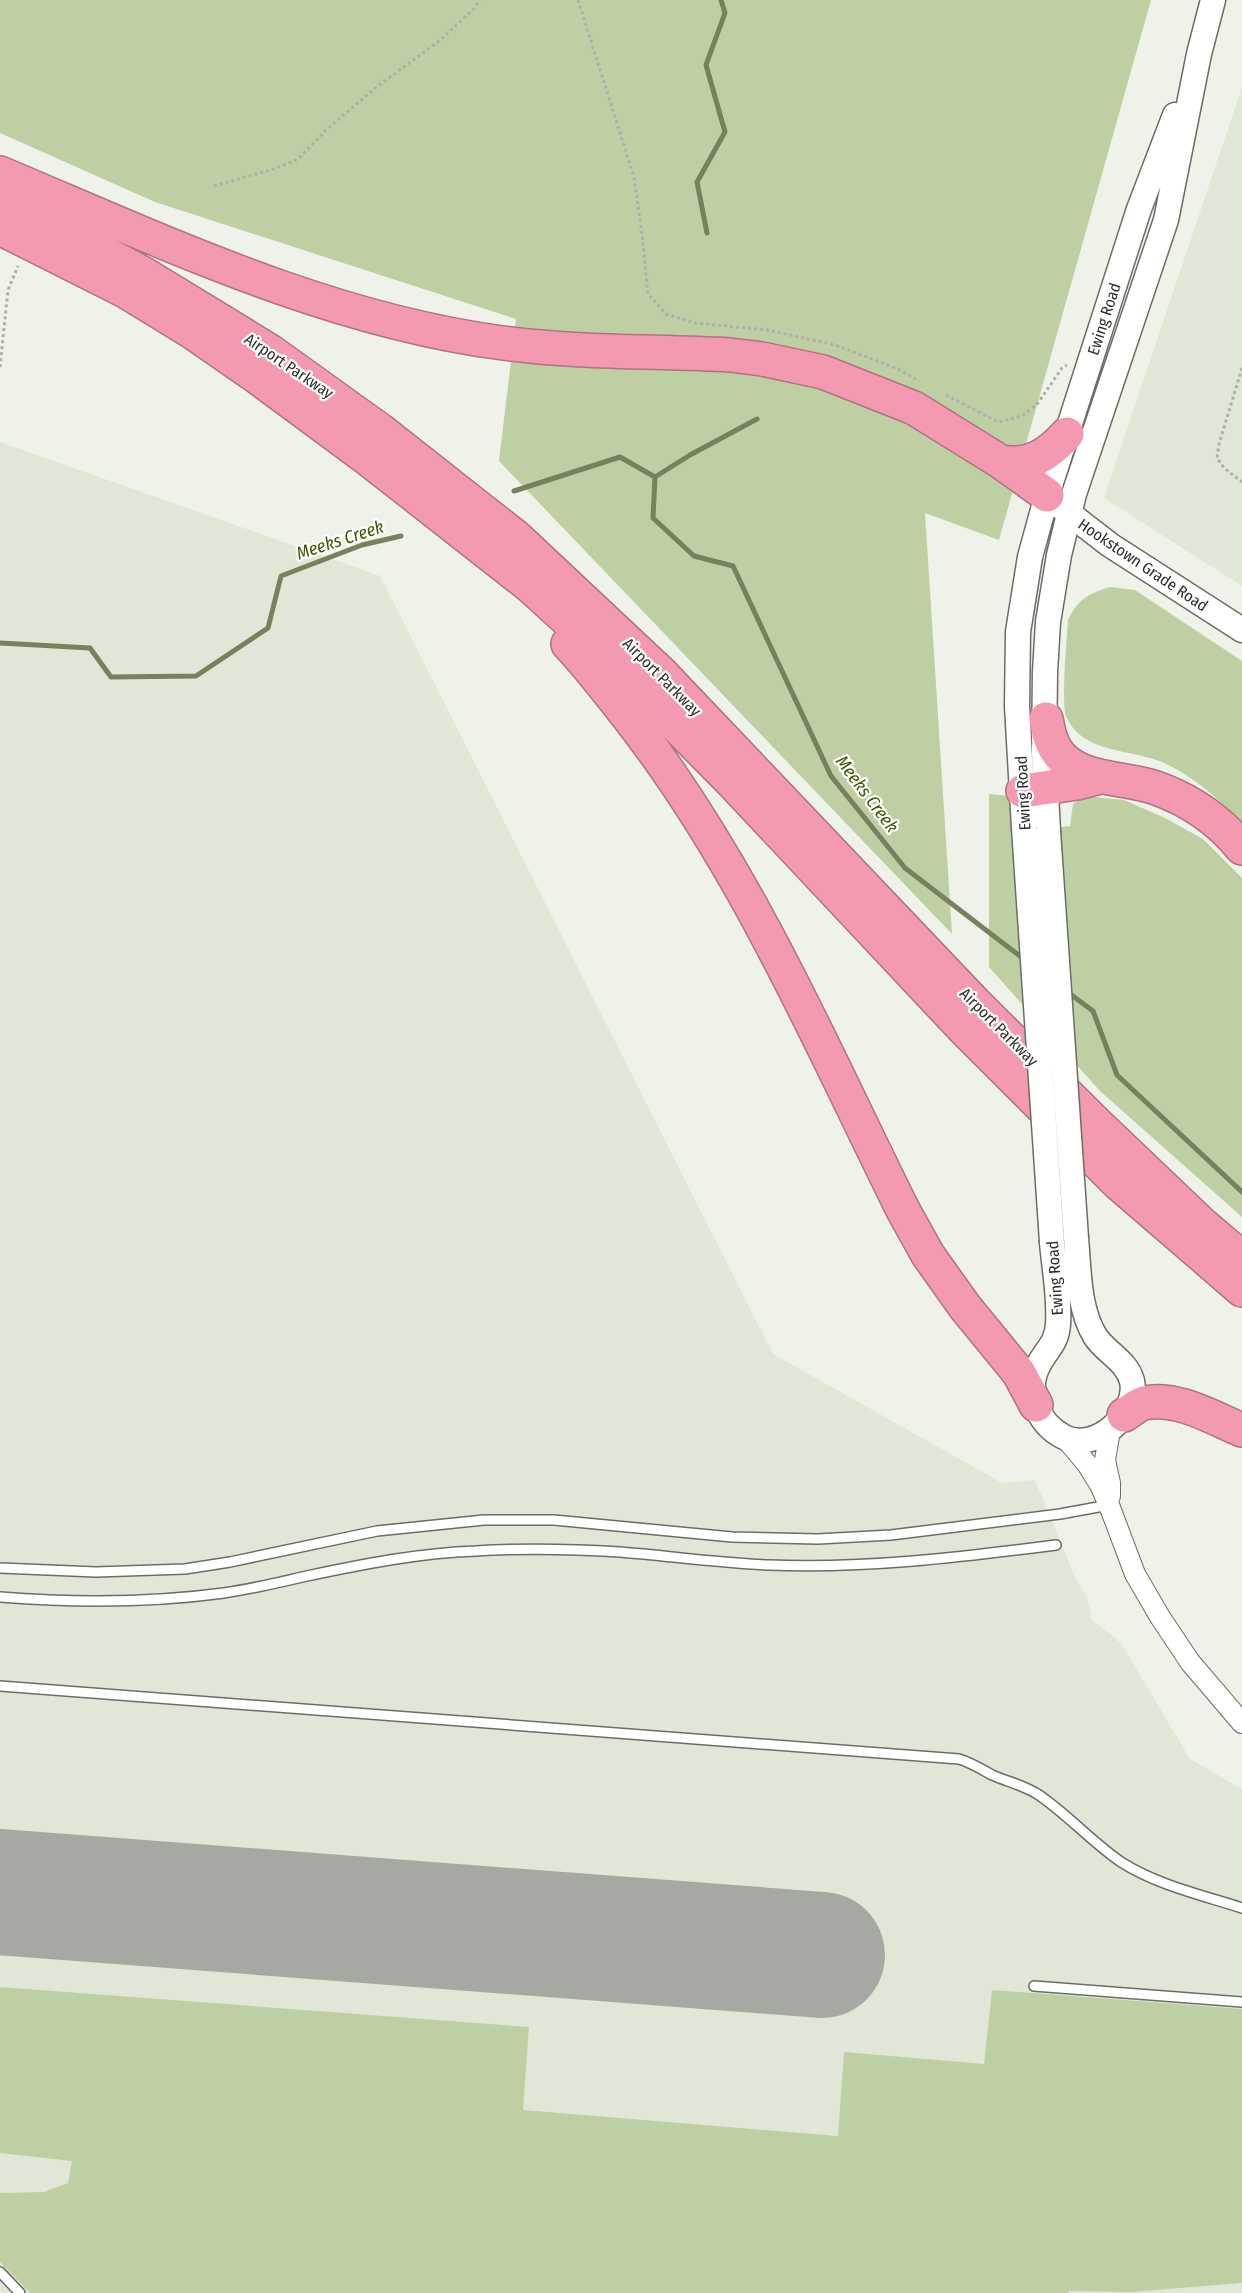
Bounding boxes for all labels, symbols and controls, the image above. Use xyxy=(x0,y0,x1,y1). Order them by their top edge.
street label: Ewing Road xyxy=(1083,281,1125,357)
street label: Airport Parkway xyxy=(241,329,338,403)
water label: Meeks Creek xyxy=(293,515,387,564)
street label: Hookstown Grade Road xyxy=(1075,515,1211,615)
street label: Airport Parkway xyxy=(619,634,706,721)
water label: Meeks Creek xyxy=(831,751,903,837)
street label: Ewing Road xyxy=(1012,755,1034,831)
street label: Airport Parkway xyxy=(956,984,1043,1071)
street label: Ewing Road xyxy=(1043,1240,1067,1316)

